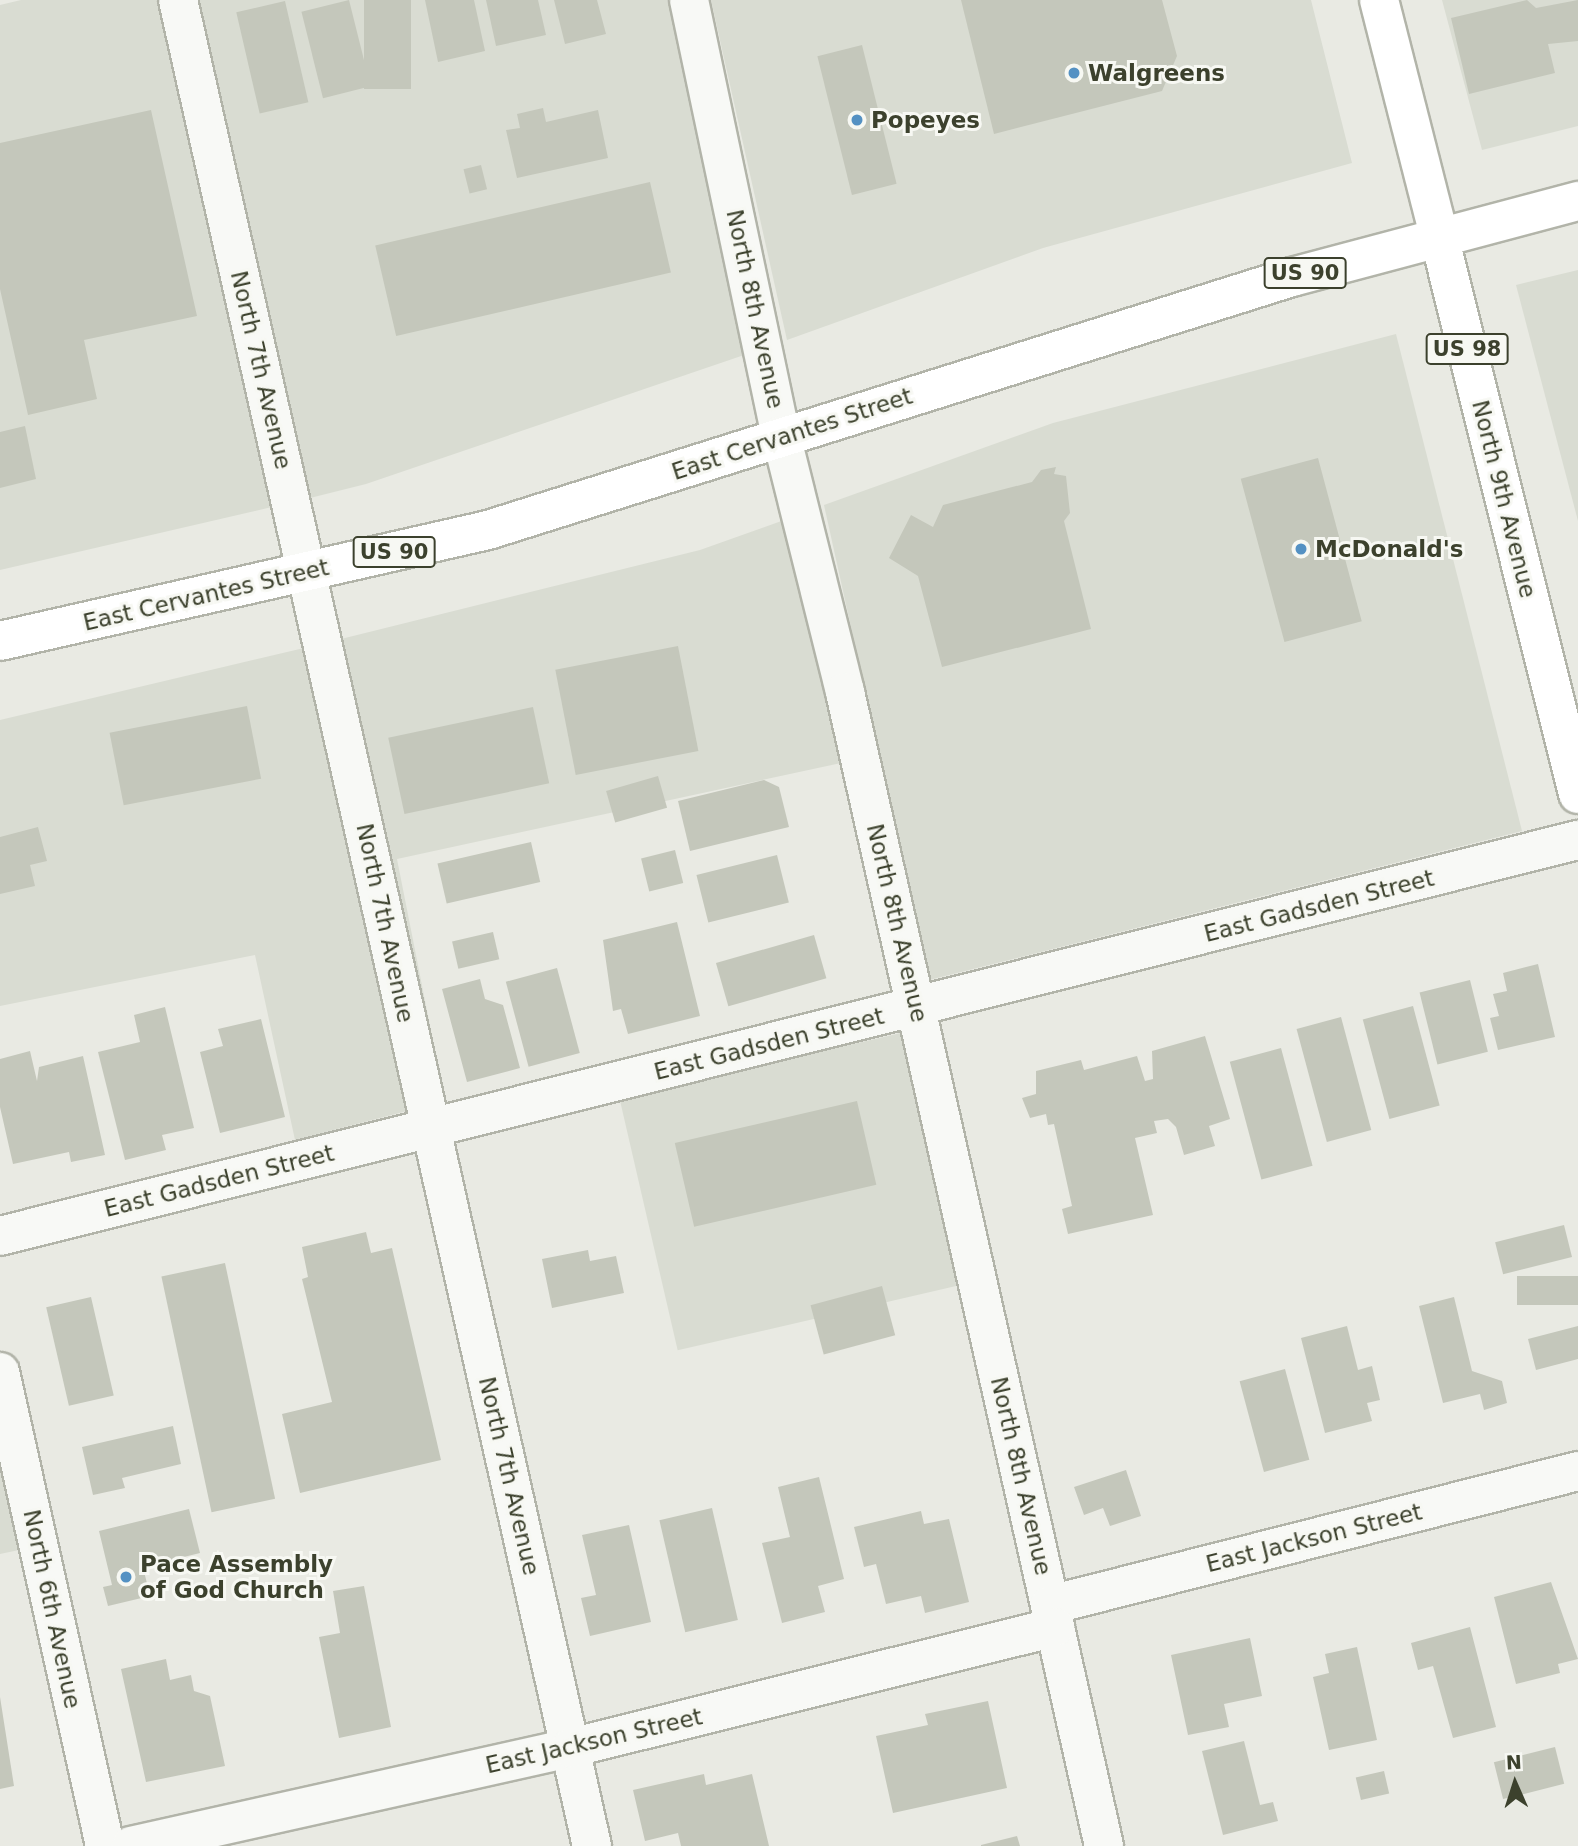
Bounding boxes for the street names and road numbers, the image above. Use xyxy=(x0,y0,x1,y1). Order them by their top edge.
street label: North 8th Avenue xyxy=(720,207,790,411)
road number: US 90 xyxy=(1263,256,1347,290)
street label: North 7th Avenue xyxy=(225,268,297,472)
road number: US 98 xyxy=(1425,332,1509,366)
street label: East Cervantes Street xyxy=(668,382,916,486)
street label: North 9th Avenue xyxy=(1466,397,1542,601)
road number: US 90 xyxy=(352,534,436,570)
street label: East Cervantes Street xyxy=(80,553,332,637)
street label: North 7th Avenue xyxy=(350,821,420,1025)
street label: North 8th Avenue xyxy=(861,821,933,1025)
street label: East Gadsden Street xyxy=(1201,864,1437,948)
street label: East Gadsden Street xyxy=(651,1002,887,1086)
street label: East Gadsden Street xyxy=(101,1139,337,1223)
street label: North 7th Avenue xyxy=(473,1374,545,1578)
street label: North 8th Avenue xyxy=(985,1374,1057,1578)
street label: East Jackson Street xyxy=(1203,1498,1425,1578)
street label: North 6th Avenue xyxy=(17,1507,87,1711)
street label: East Jackson Street xyxy=(483,1703,705,1779)

